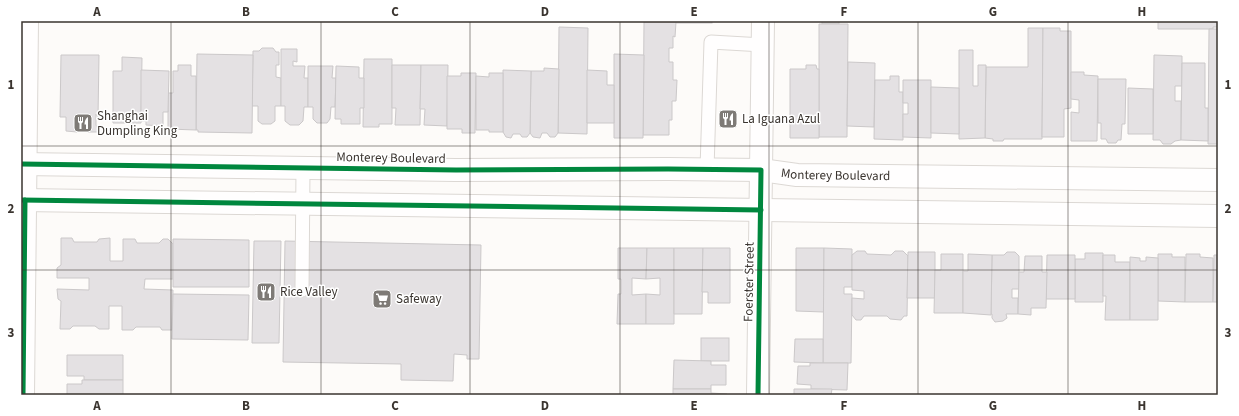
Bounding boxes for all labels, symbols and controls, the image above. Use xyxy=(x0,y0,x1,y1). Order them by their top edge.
text: A xyxy=(92,3,101,21)
text: B xyxy=(242,3,250,21)
text: C xyxy=(391,3,399,21)
text: D xyxy=(541,3,549,21)
text: E xyxy=(690,3,698,21)
text: F xyxy=(841,3,848,21)
text: G xyxy=(989,3,997,21)
text: H xyxy=(1138,3,1146,21)
text: 1 xyxy=(8,76,15,94)
text: 1 xyxy=(1225,76,1232,94)
place label: Shanghai Dumpling King xyxy=(97,107,178,140)
restaurant icon: La Iguana Azul xyxy=(717,108,739,130)
place label: La Iguana Azul xyxy=(742,110,820,128)
restaurant icon: Shanghai Dumpling King xyxy=(72,112,94,134)
street label: Monterey Boulevard xyxy=(336,148,446,168)
street label: Monterey Boulevard xyxy=(780,164,890,185)
text: 2 xyxy=(8,200,15,218)
text: 2 xyxy=(1225,200,1232,218)
street label: Foerster Street xyxy=(739,241,759,322)
restaurant icon: Rice Valley xyxy=(255,281,277,303)
place label: Rice Valley xyxy=(280,283,337,301)
supermarket icon: Safeway xyxy=(371,288,393,310)
place label: Safeway xyxy=(396,290,442,308)
text: 3 xyxy=(8,324,15,342)
text: 3 xyxy=(1225,324,1232,342)
text: A xyxy=(92,397,101,415)
text: B xyxy=(242,397,250,415)
text: C xyxy=(391,397,399,415)
text: D xyxy=(541,397,549,415)
text: E xyxy=(690,397,698,415)
text: F xyxy=(841,397,848,415)
text: G xyxy=(989,397,997,415)
text: H xyxy=(1138,397,1146,415)

